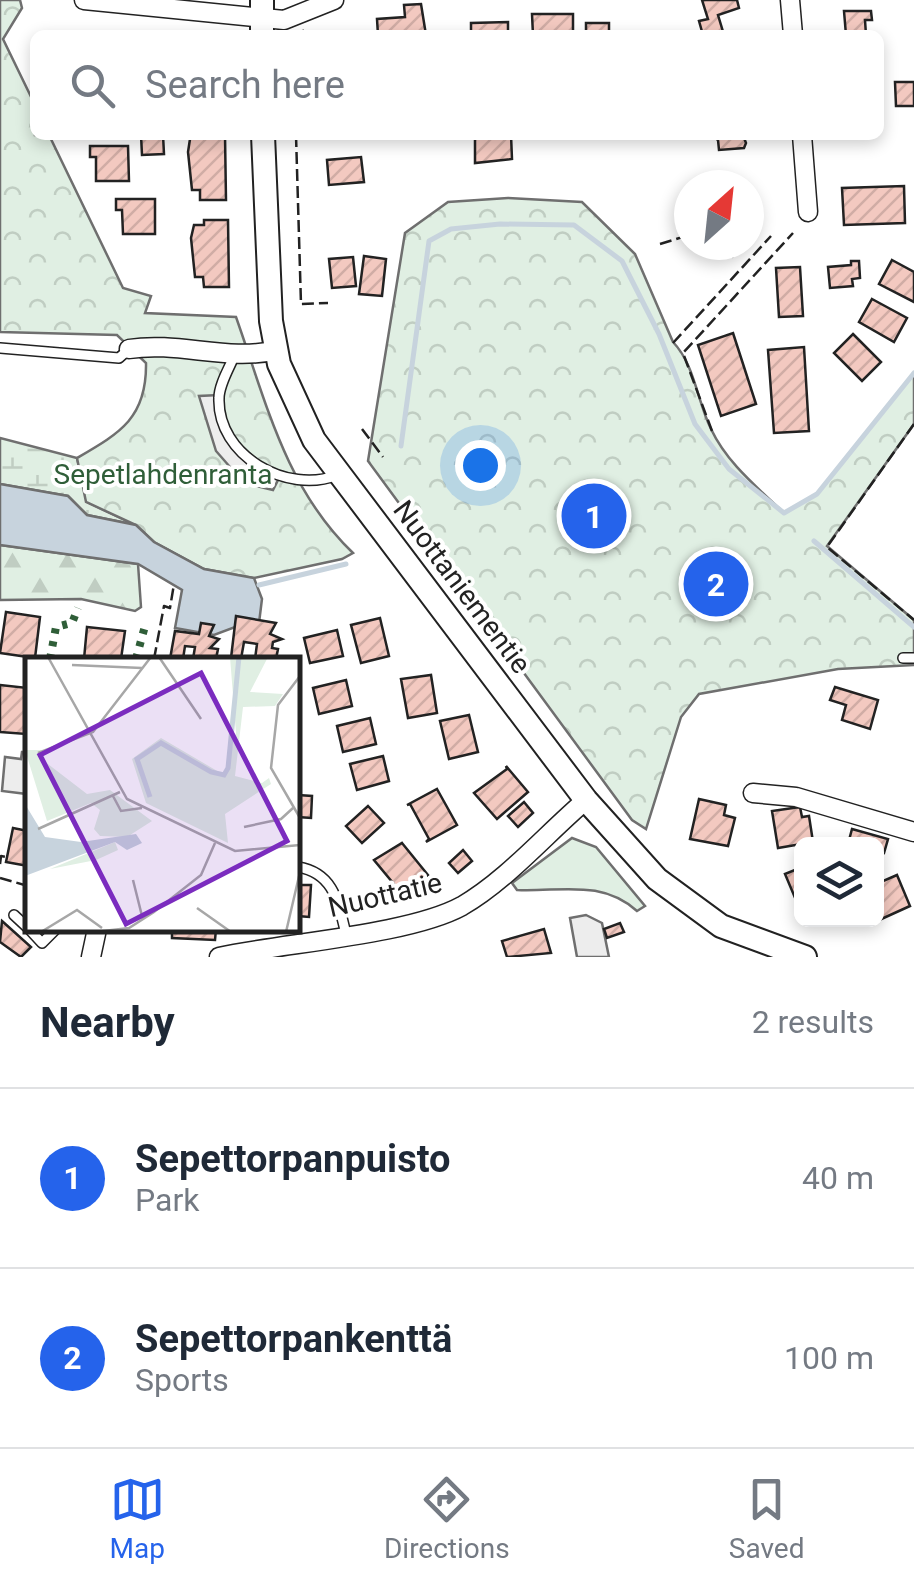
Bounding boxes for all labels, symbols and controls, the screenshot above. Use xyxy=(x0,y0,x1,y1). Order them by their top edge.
search box xyxy=(30,30,884,140)
icon: search xyxy=(65,58,120,113)
text: Search here xyxy=(145,63,345,107)
north arrow xyxy=(674,170,764,260)
your location xyxy=(455,440,506,491)
park label: Sepetlahdenranta xyxy=(54,458,272,491)
pin: 1 xyxy=(562,478,626,554)
street label: Nuottaniementie xyxy=(386,494,538,680)
pin: 2 xyxy=(684,546,748,622)
inset map xyxy=(25,657,300,932)
map controls xyxy=(794,837,884,927)
button: layers xyxy=(794,837,884,927)
street label: Nuottatie xyxy=(325,866,445,924)
text: Nearby xyxy=(40,998,175,1047)
text: 2 results xyxy=(752,1003,874,1041)
text: Sepettorpanpuisto xyxy=(135,1137,450,1181)
text: 1 xyxy=(63,1159,82,1197)
text: 40 m xyxy=(802,1159,874,1197)
text: Park xyxy=(135,1181,199,1219)
text: Sepettorpankenttä xyxy=(135,1317,452,1361)
text: 2 xyxy=(63,1339,82,1377)
text: 100 m xyxy=(784,1339,874,1377)
text: Sports xyxy=(135,1361,229,1399)
tab: Map xyxy=(110,1472,165,1565)
tab: Directions xyxy=(384,1472,510,1565)
tab: Saved xyxy=(729,1472,804,1565)

